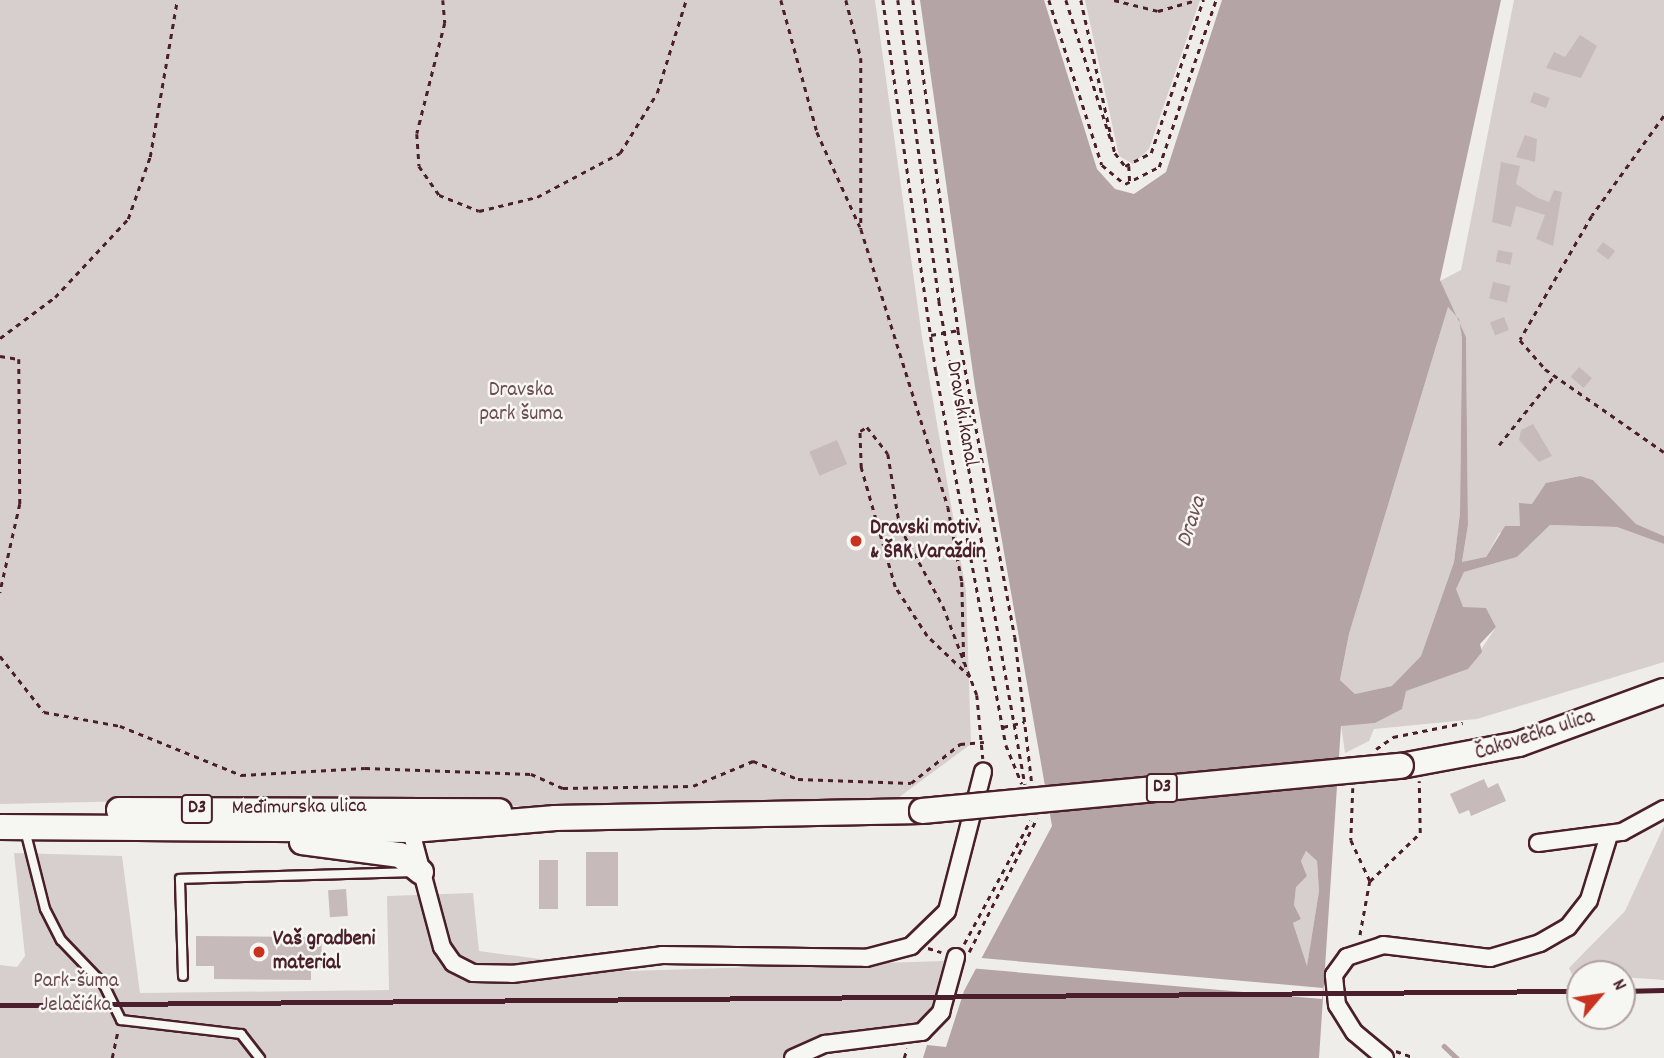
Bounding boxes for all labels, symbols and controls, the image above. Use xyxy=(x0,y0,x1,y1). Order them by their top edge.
street label: Dravski kanal xyxy=(939,359,983,469)
park label: Dravska park šuma xyxy=(479,378,563,428)
water label: Drava xyxy=(1172,493,1214,551)
place label: Dravski motiv & ŠRK Varaždin xyxy=(870,516,986,566)
marker: Dravski motiv & ŠRK Varaždin xyxy=(848,533,864,549)
street label: Čakovečka ulica xyxy=(1472,705,1598,767)
road number: D3 xyxy=(1144,772,1180,804)
road number: D3 xyxy=(180,794,214,824)
street label: Međimurska ulica xyxy=(231,794,367,822)
place label: Vaš gradbeni material xyxy=(273,927,375,977)
marker: Vaš gradbeni material xyxy=(251,944,267,960)
north arrow xyxy=(1566,960,1636,1030)
park label: Park-šuma Jelačićka xyxy=(33,969,119,1019)
text: N xyxy=(1604,975,1632,996)

